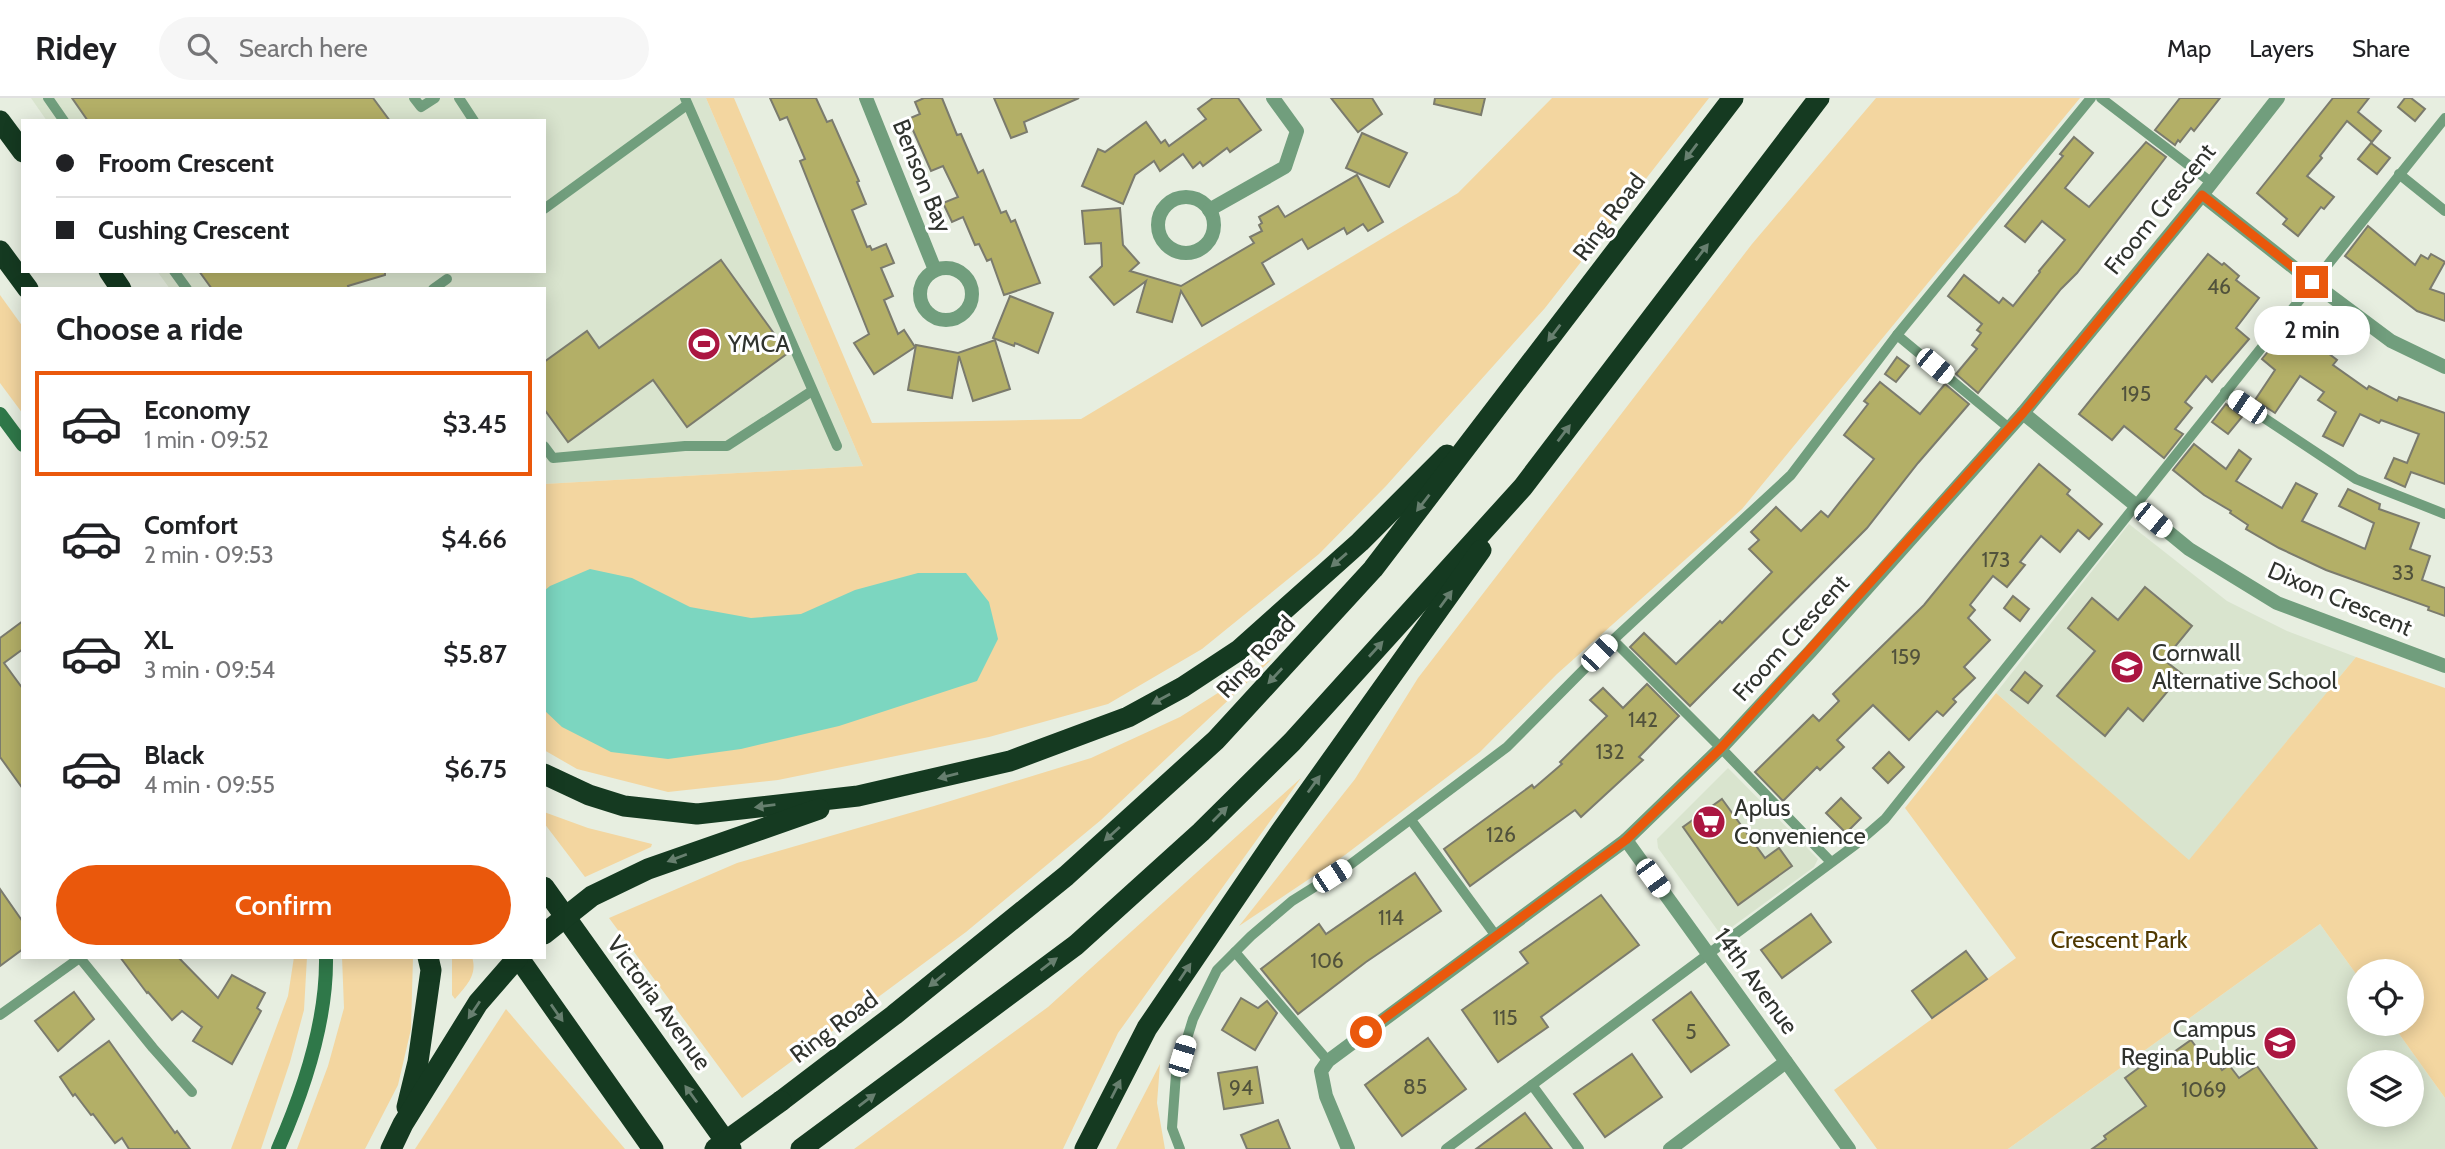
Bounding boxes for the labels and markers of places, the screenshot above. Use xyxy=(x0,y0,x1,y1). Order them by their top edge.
sports icon: YMCA xyxy=(685,325,723,363)
place label: YMCA xyxy=(727,329,790,358)
place label: Cornwall Alternative School xyxy=(2152,638,2337,695)
school or university icon: Cornwall Alternative School xyxy=(2108,648,2146,686)
place label: Aplus Convenience xyxy=(1734,793,1866,850)
supermarket icon: Aplus Convenience xyxy=(1690,803,1728,841)
place label: Campus Regina Public xyxy=(2121,1014,2256,1071)
school or university icon: Campus Regina Public xyxy=(2261,1024,2299,1062)

